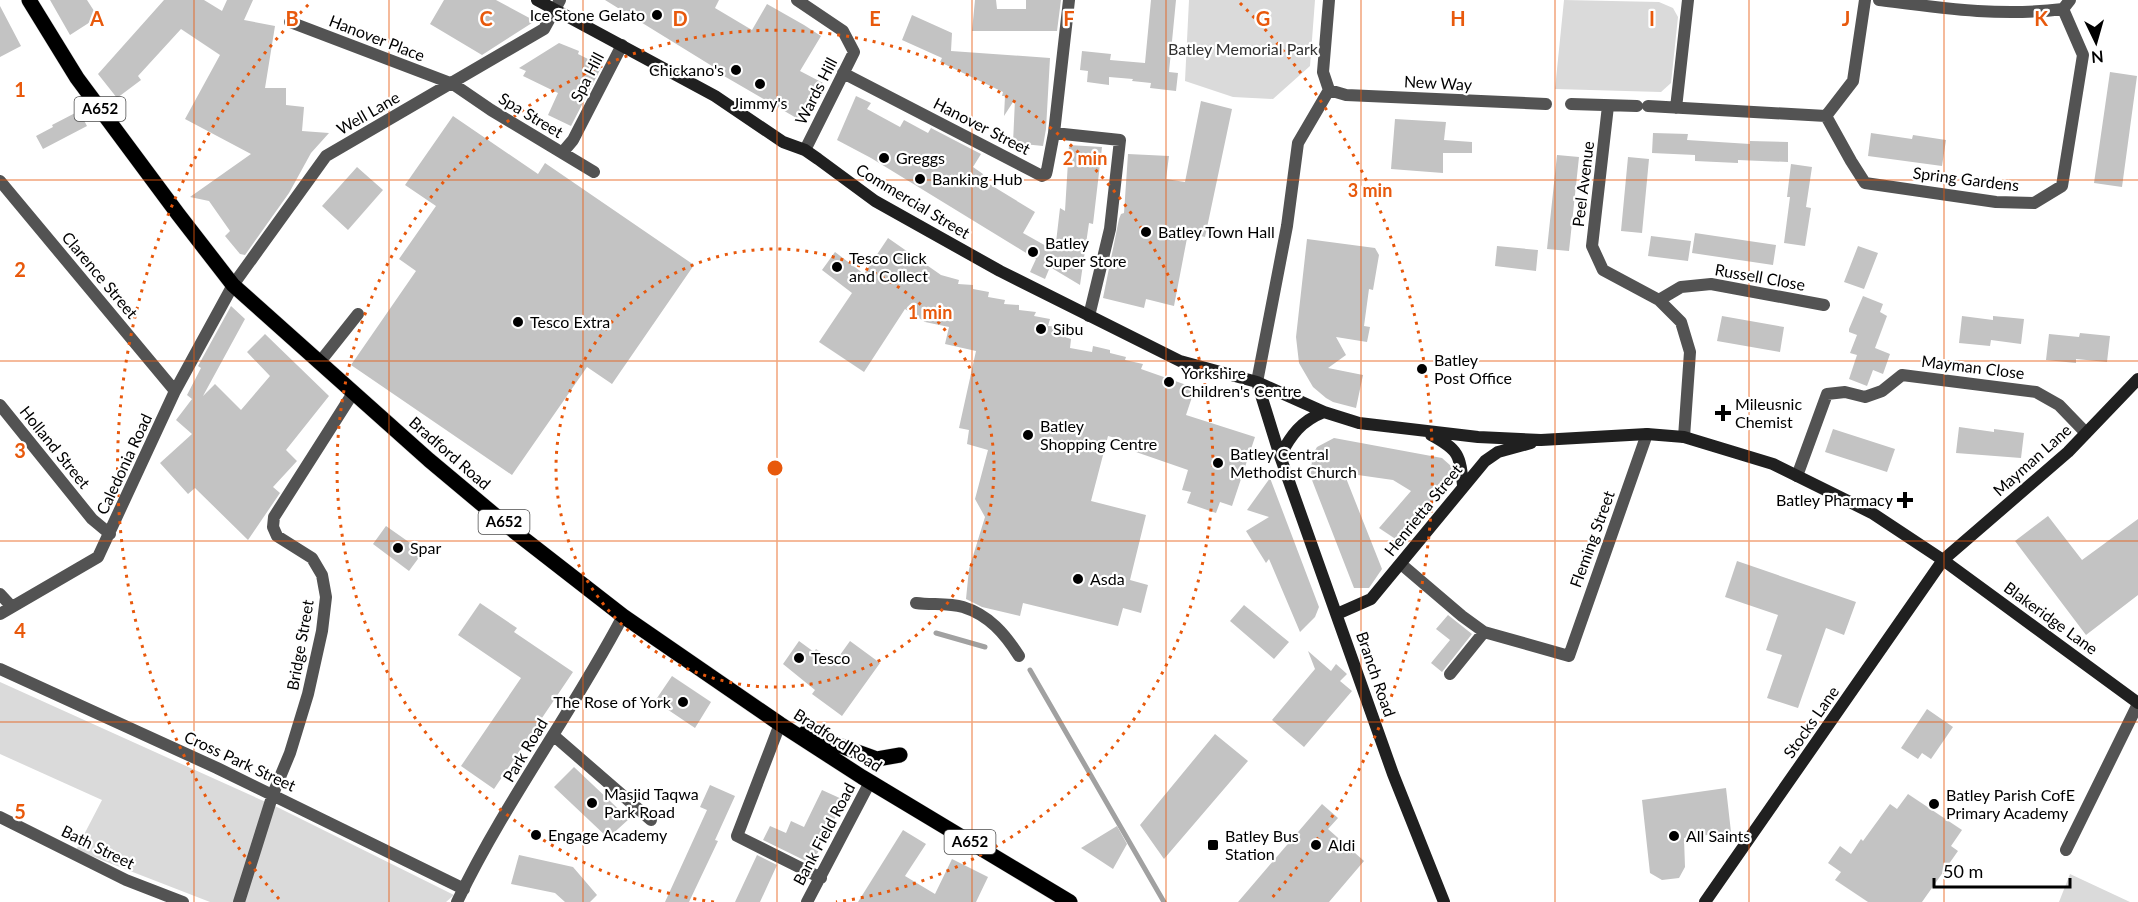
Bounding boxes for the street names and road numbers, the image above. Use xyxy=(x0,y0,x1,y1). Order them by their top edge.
street label: Hanover Place xyxy=(327,11,428,64)
street label: Spa Hill xyxy=(566,49,607,105)
street label: Wards Hill xyxy=(791,54,841,127)
street label: New Way xyxy=(1404,71,1473,94)
street label: Well Lane xyxy=(333,87,403,138)
street label: Spa Street xyxy=(496,88,567,141)
street label: Hanover Street xyxy=(931,93,1034,158)
road number: A652 xyxy=(74,97,126,121)
street label: Peel Avenue xyxy=(1568,140,1597,228)
street label: Commercial Street xyxy=(853,159,974,242)
street label: Spring Gardens xyxy=(1912,163,2020,194)
street label: Clarence Street xyxy=(59,227,142,322)
street label: Russell Close xyxy=(1713,259,1807,294)
street label: Mayman Close xyxy=(1920,351,2026,382)
street label: Holland Street xyxy=(16,402,95,492)
street label: Caledonia Road xyxy=(92,410,155,517)
street label: Bradford Road xyxy=(406,412,495,493)
street label: Mayman Lane xyxy=(1989,420,2075,500)
street label: Henrietta Street xyxy=(1380,460,1466,559)
street label: Fleming Street xyxy=(1565,488,1618,590)
road number: A652 xyxy=(478,510,530,534)
street label: Blakeridge Lane xyxy=(2001,577,2102,658)
street label: Bridge Street xyxy=(282,598,317,692)
street label: Branch Road xyxy=(1353,629,1400,719)
street label: Stocks Lane xyxy=(1779,682,1842,761)
street label: Bradford Road xyxy=(791,704,886,775)
street label: Park Road xyxy=(498,714,551,785)
street label: Cross Park Street xyxy=(182,726,299,795)
street label: Bank Field Road xyxy=(789,779,858,888)
street label: Bath Street xyxy=(59,821,138,873)
road number: A652 xyxy=(944,830,996,854)

